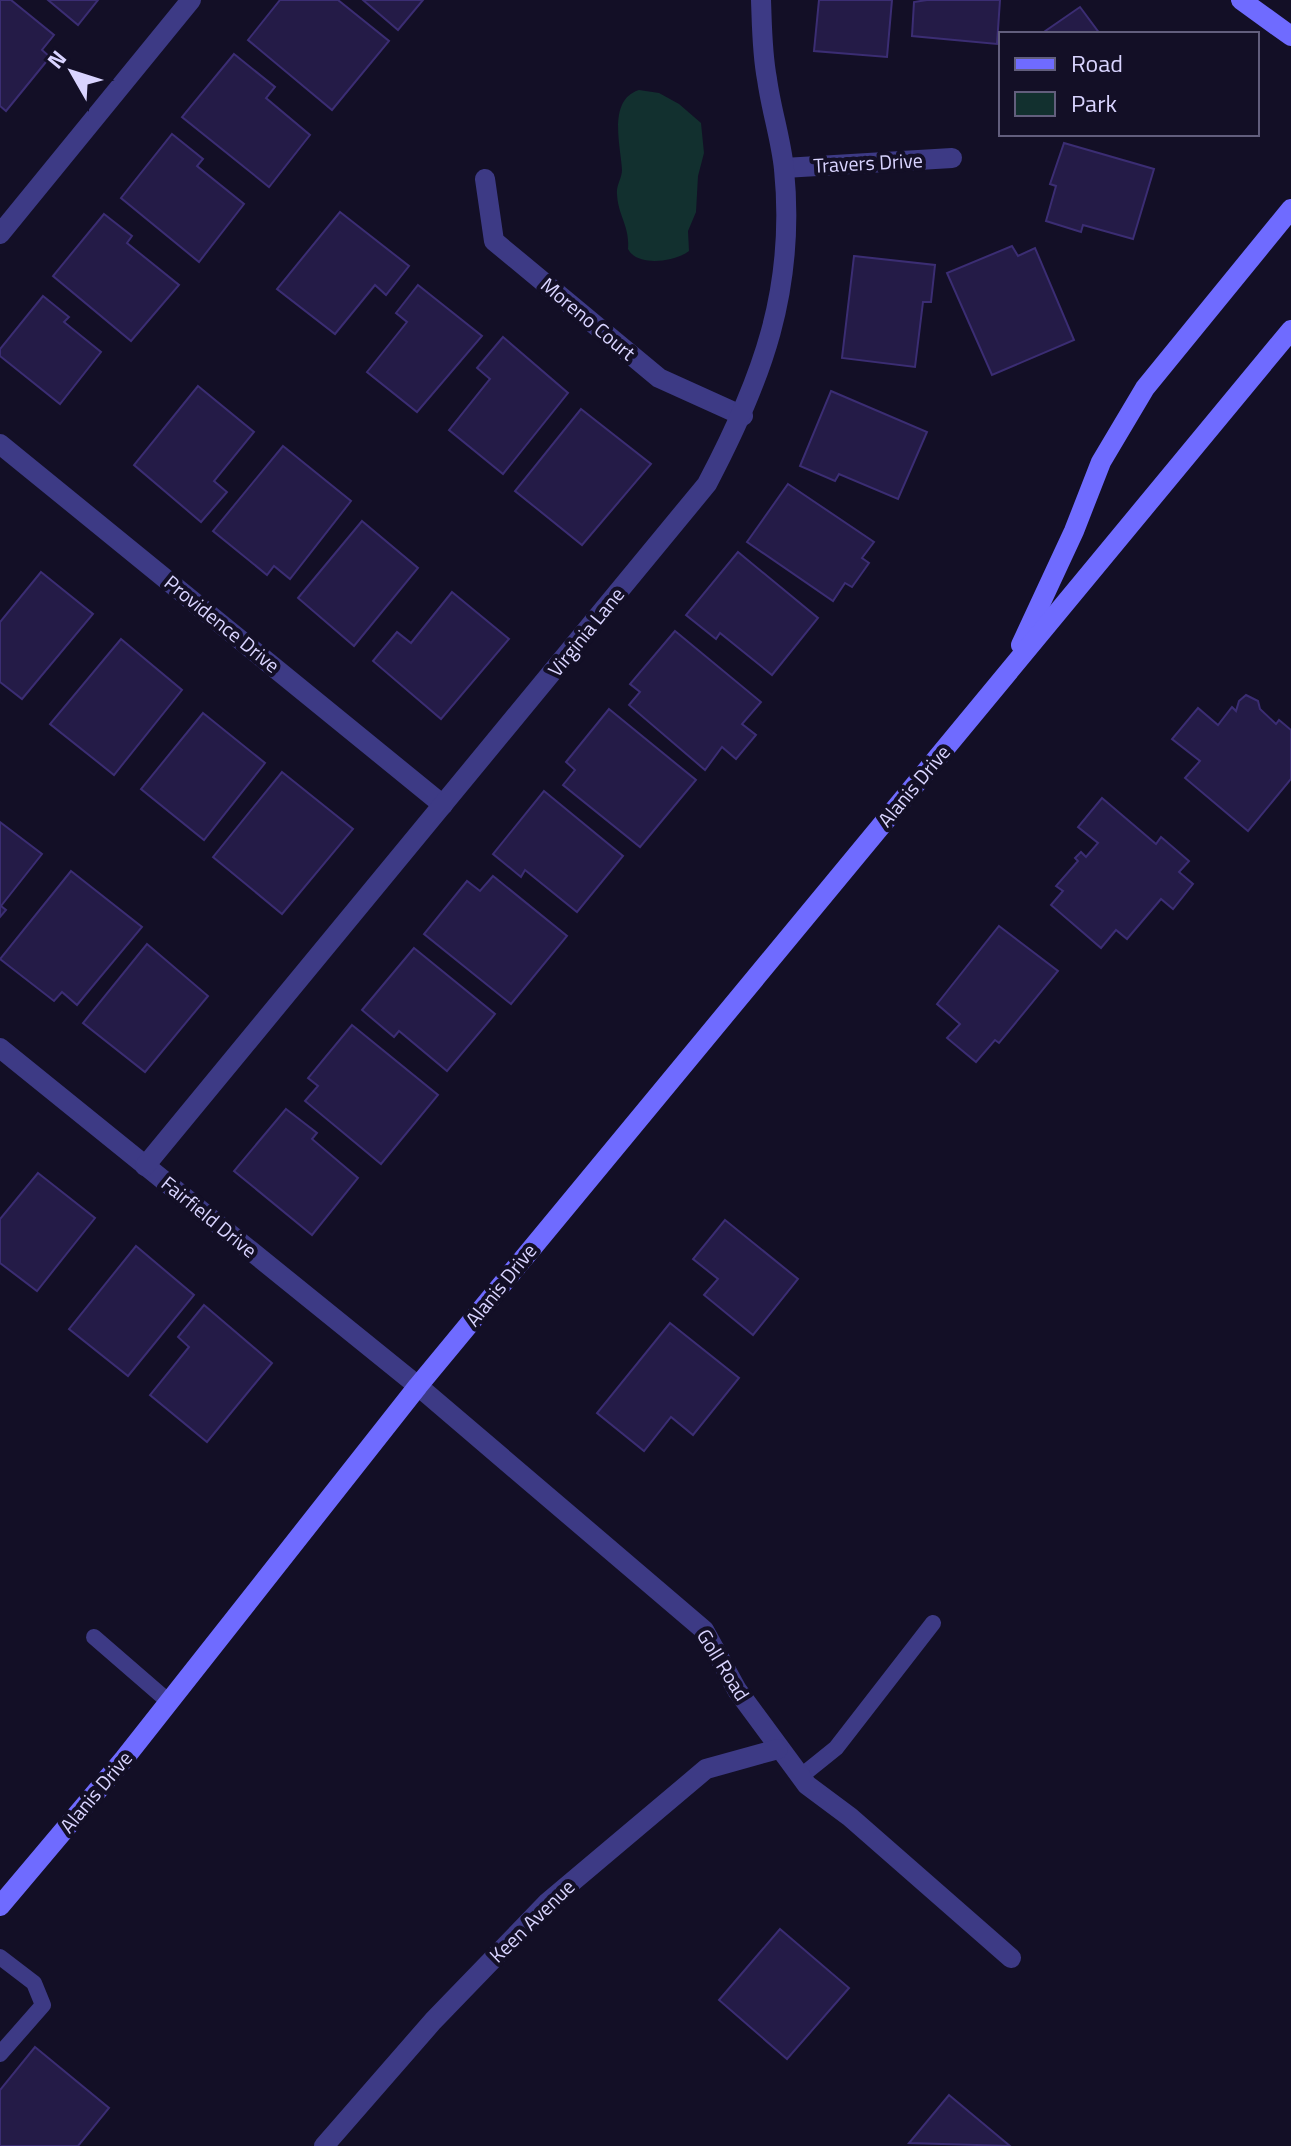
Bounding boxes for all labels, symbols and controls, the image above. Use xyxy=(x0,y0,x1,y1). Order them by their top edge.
north arrow xyxy=(32,32,112,112)
legend xyxy=(999,32,1259,136)
text: N xyxy=(38,43,74,76)
text: Road xyxy=(1071,45,1123,81)
text: Park xyxy=(1071,85,1117,121)
street label: Travers Drive xyxy=(812,144,923,181)
street label: Moreno Court xyxy=(534,270,643,368)
street label: Providence Drive xyxy=(158,567,287,680)
street label: Virginia Lane xyxy=(540,580,631,683)
street label: Alanis Drive xyxy=(870,738,957,834)
street label: Fairfield Drive xyxy=(155,1168,264,1265)
street label: Alanis Drive xyxy=(457,1236,544,1333)
street label: Goll Road xyxy=(689,1623,758,1707)
street label: Alanis Drive xyxy=(52,1744,139,1840)
street label: Keen Avenue xyxy=(482,1872,582,1970)

